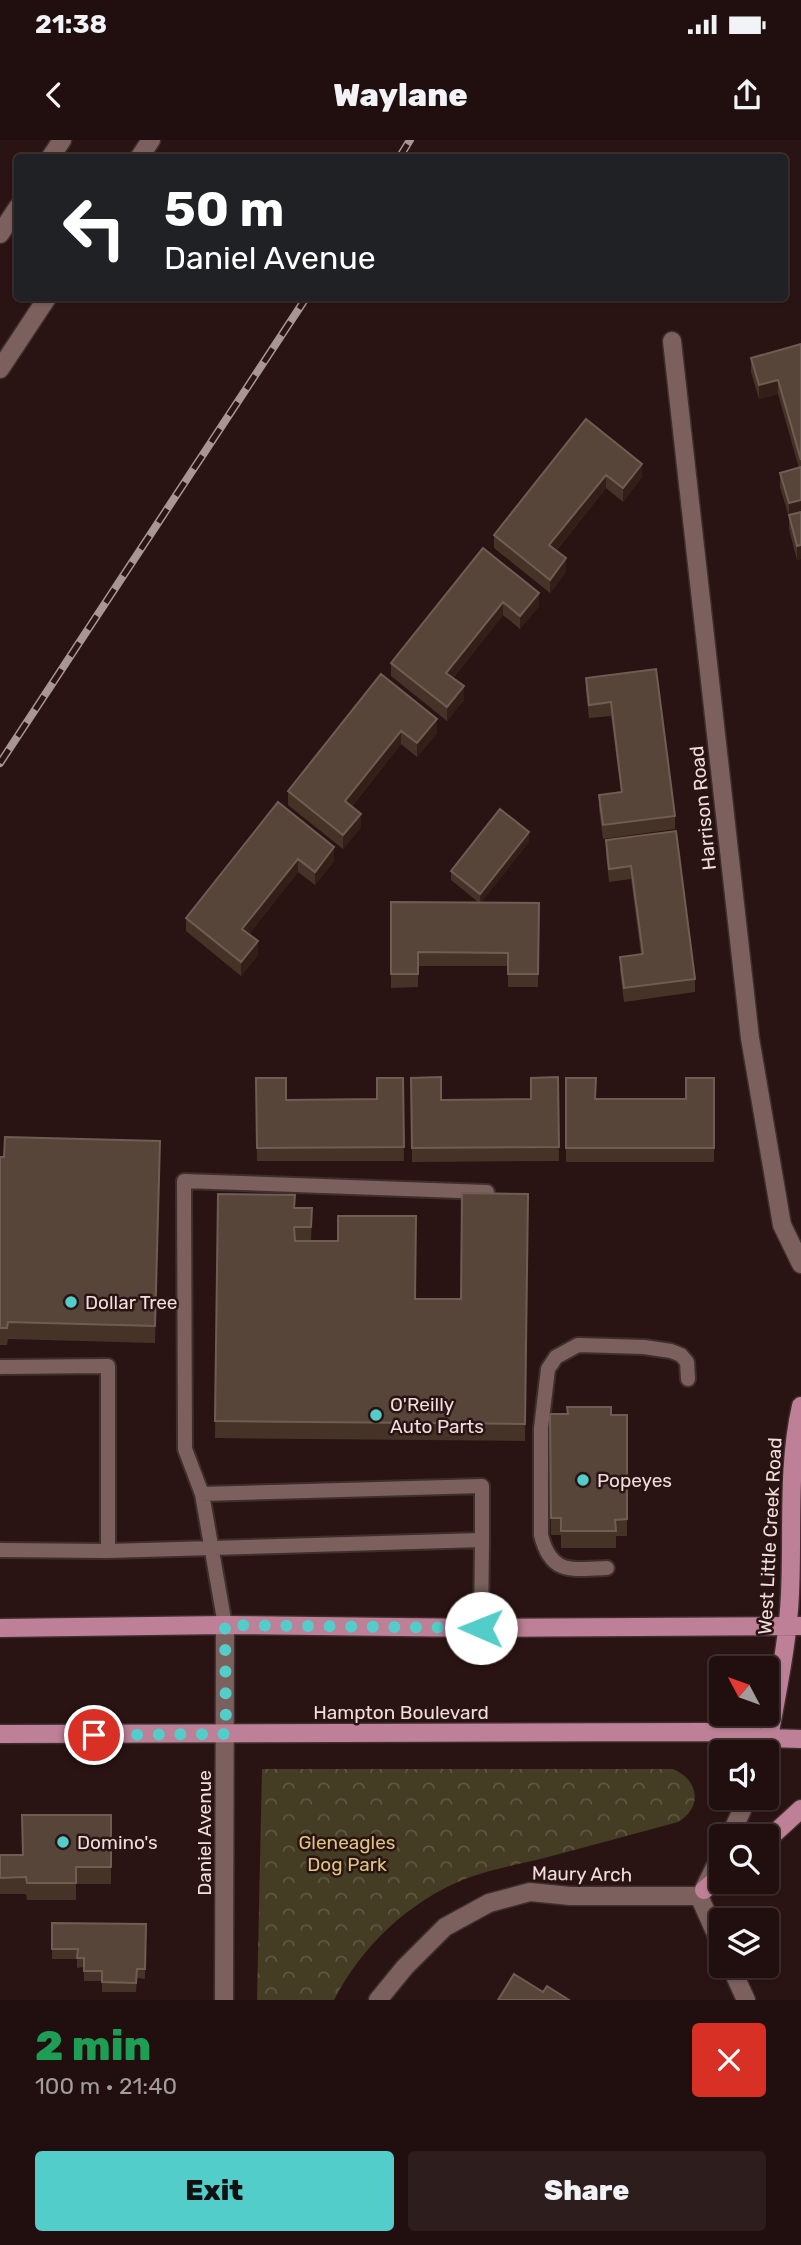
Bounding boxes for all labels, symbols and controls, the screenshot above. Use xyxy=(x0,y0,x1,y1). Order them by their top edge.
text: 21:38 xyxy=(35,9,107,40)
icon: back xyxy=(35,76,73,114)
text: Waylane xyxy=(333,76,468,114)
icon: share xyxy=(728,76,766,114)
text: 50 m xyxy=(164,180,284,238)
icon: left xyxy=(49,182,140,273)
text: Daniel Avenue xyxy=(164,239,376,277)
street label: Harrison Road xyxy=(685,745,721,871)
place label: Dollar Tree xyxy=(85,1291,177,1314)
marker: Dollar Tree xyxy=(63,1294,79,1310)
place label: O'Reilly Auto Parts xyxy=(390,1393,484,1438)
marker: O'Reilly Auto Parts xyxy=(368,1407,384,1423)
street label: West Little Creek Road xyxy=(753,1437,787,1635)
place label: Popeyes xyxy=(597,1469,672,1492)
marker: Popeyes xyxy=(575,1472,591,1488)
position arrow xyxy=(444,1591,518,1665)
north arrow xyxy=(709,1656,779,1726)
map controls xyxy=(709,1656,779,1978)
street label: Hampton Boulevard xyxy=(313,1701,489,1724)
pin xyxy=(64,1705,124,1765)
icon: arrive xyxy=(75,1716,113,1754)
button: sound xyxy=(709,1740,779,1810)
street label: Daniel Avenue xyxy=(193,1770,216,1896)
button: search xyxy=(709,1824,779,1894)
place label: Domino's xyxy=(77,1831,158,1854)
park label: Gleneagles Dog Park xyxy=(298,1831,396,1876)
marker: Domino's xyxy=(55,1834,71,1850)
street label: Maury Arch xyxy=(532,1862,632,1886)
button: layers xyxy=(709,1908,779,1978)
text: 2 min xyxy=(35,2021,151,2071)
button: close xyxy=(692,2023,766,2097)
text: 100 m · 21:40 xyxy=(35,2072,177,2100)
button: Exit xyxy=(35,2151,394,2231)
button: Share xyxy=(408,2151,766,2231)

